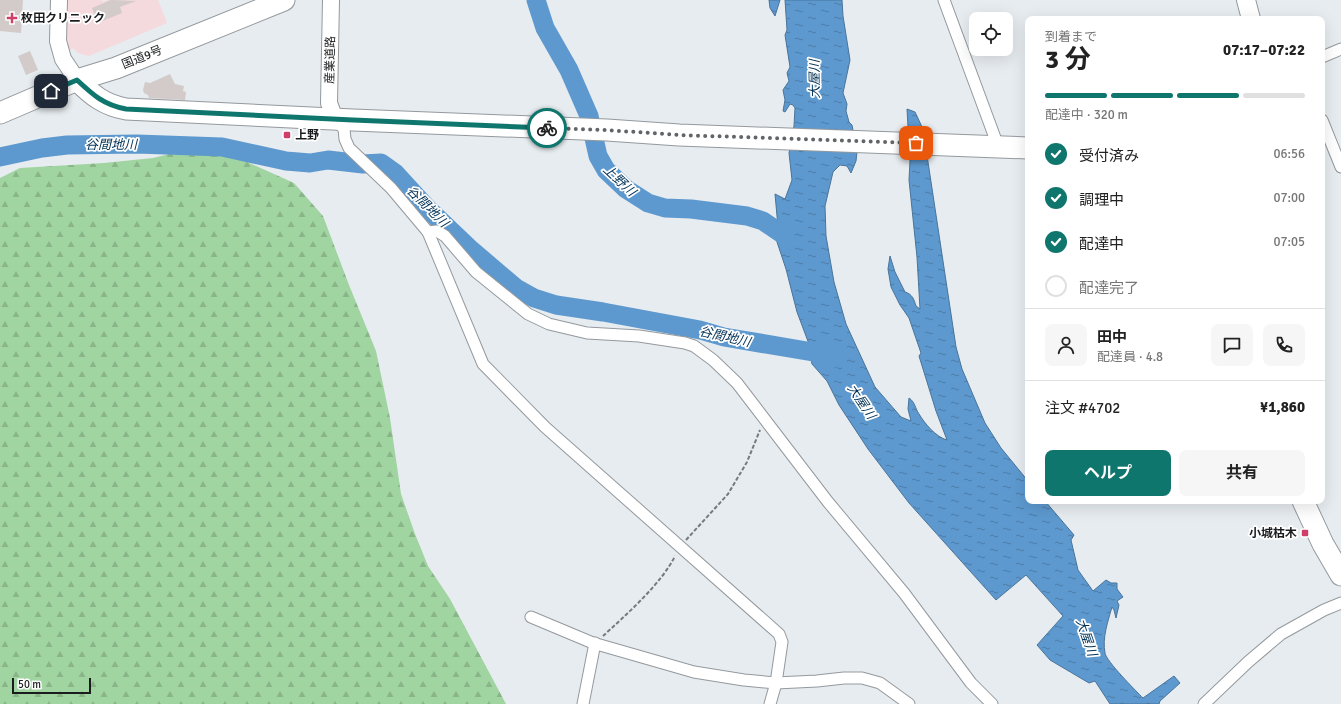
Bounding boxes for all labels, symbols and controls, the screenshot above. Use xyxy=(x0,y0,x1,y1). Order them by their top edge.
place label: 枚田クリニック xyxy=(21,11,105,26)
marker: 枚田クリニック xyxy=(6,12,18,24)
map controls xyxy=(969,12,1013,56)
button: locate xyxy=(969,12,1013,56)
text: 到着まで xyxy=(1045,29,1097,45)
street label: 産業道路 xyxy=(323,36,338,84)
text: 07:17–07:22 xyxy=(1223,41,1305,59)
street label: 国道9号 xyxy=(120,43,165,72)
text: 3 分 xyxy=(1045,44,1091,76)
water label: 大屋川 xyxy=(807,57,823,99)
pin xyxy=(34,74,68,108)
icon: home xyxy=(40,80,62,102)
text: 配達中 · 320 m xyxy=(1045,107,1128,123)
courier xyxy=(527,108,567,148)
icon: bike xyxy=(536,117,558,139)
pin xyxy=(899,126,933,160)
place label: 上野 xyxy=(295,128,319,143)
marker: 上野 xyxy=(282,130,292,140)
icon: bag xyxy=(905,132,927,154)
water label: 谷間地川 xyxy=(85,137,139,153)
icon: check xyxy=(1045,143,1067,165)
text: 06:56 xyxy=(1273,146,1305,162)
text: 受付済み xyxy=(1079,147,1139,165)
water label: 上野川 xyxy=(600,162,640,201)
water label: 谷間地川 xyxy=(403,183,453,232)
icon: check xyxy=(1045,187,1067,209)
text: 07:00 xyxy=(1273,190,1305,206)
text: 調理中 xyxy=(1079,191,1124,209)
icon: check xyxy=(1045,231,1067,253)
text: 07:05 xyxy=(1273,234,1305,250)
text: 配達中 xyxy=(1079,235,1124,253)
text: 配達完了 xyxy=(1079,279,1139,297)
water label: 谷間地川 xyxy=(698,323,754,351)
button: person xyxy=(1045,324,1087,366)
button: chat xyxy=(1211,324,1253,366)
button: phone xyxy=(1263,324,1305,366)
text: 田中 xyxy=(1097,328,1127,346)
text: 配達員 · 4.8 xyxy=(1097,349,1163,365)
water label: 大屋川 xyxy=(844,381,880,424)
text: ¥1,860 xyxy=(1260,398,1305,416)
text: 注文 #4702 xyxy=(1045,399,1120,417)
button: ヘルプ xyxy=(1045,450,1171,496)
button: 共有 xyxy=(1179,450,1305,496)
place label: 小城枯木 xyxy=(1249,526,1297,541)
marker: 小城枯木 xyxy=(1300,528,1310,538)
water label: 大屋川 xyxy=(1072,616,1101,660)
scale bar xyxy=(12,676,91,695)
text: 50 m xyxy=(18,678,41,691)

